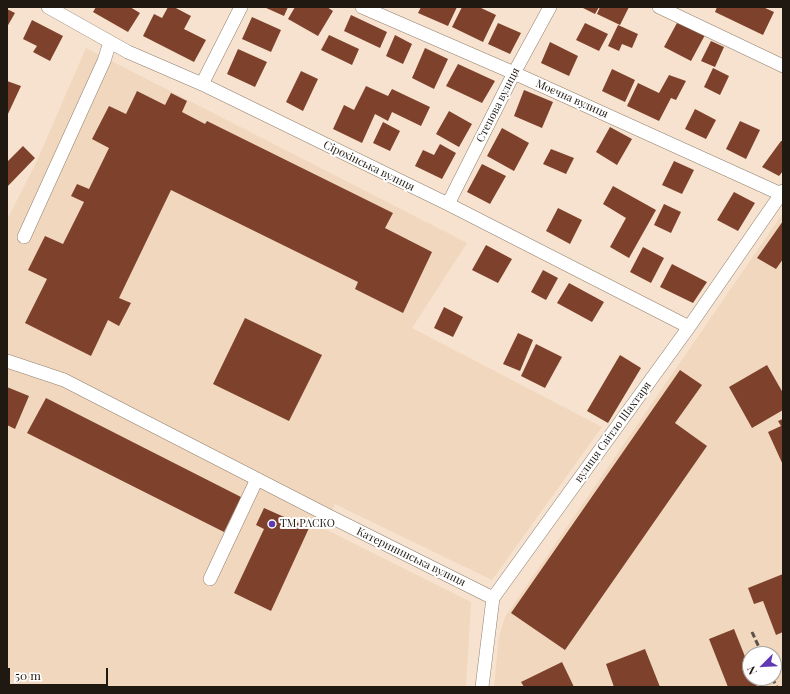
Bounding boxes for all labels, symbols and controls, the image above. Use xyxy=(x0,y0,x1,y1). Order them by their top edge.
street label: Степова вулиця xyxy=(473,65,523,145)
street label: Моєчна вулиця xyxy=(534,77,610,121)
street label: Сірохінська вулиця xyxy=(321,138,417,194)
street label: вулиця Світло Шахтаря xyxy=(572,379,654,485)
place label: ТМ РАСКО xyxy=(280,517,335,531)
marker: ТМ РАСКО xyxy=(267,519,277,529)
street label: Катерининська вулиця xyxy=(354,525,468,589)
north arrow xyxy=(742,646,782,686)
scale bar xyxy=(10,660,110,686)
text: N xyxy=(743,664,760,677)
text: 50 m xyxy=(15,667,41,683)

